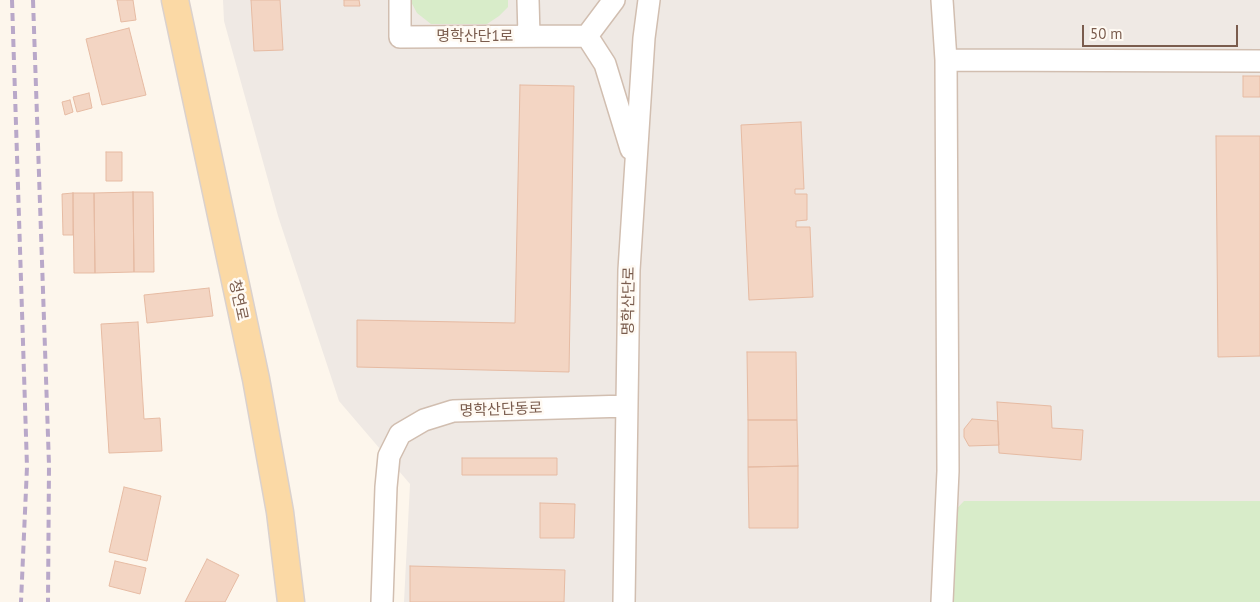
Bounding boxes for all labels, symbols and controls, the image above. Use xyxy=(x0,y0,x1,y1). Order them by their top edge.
scale bar xyxy=(1085,15,1241,47)
text: 50 m xyxy=(1090,24,1123,43)
street label: 명학산단1로 xyxy=(436,28,514,46)
street label: 명학산단로 xyxy=(619,266,639,336)
street label: 청연로 xyxy=(225,278,251,322)
street label: 명학산단동로 xyxy=(459,400,543,420)

